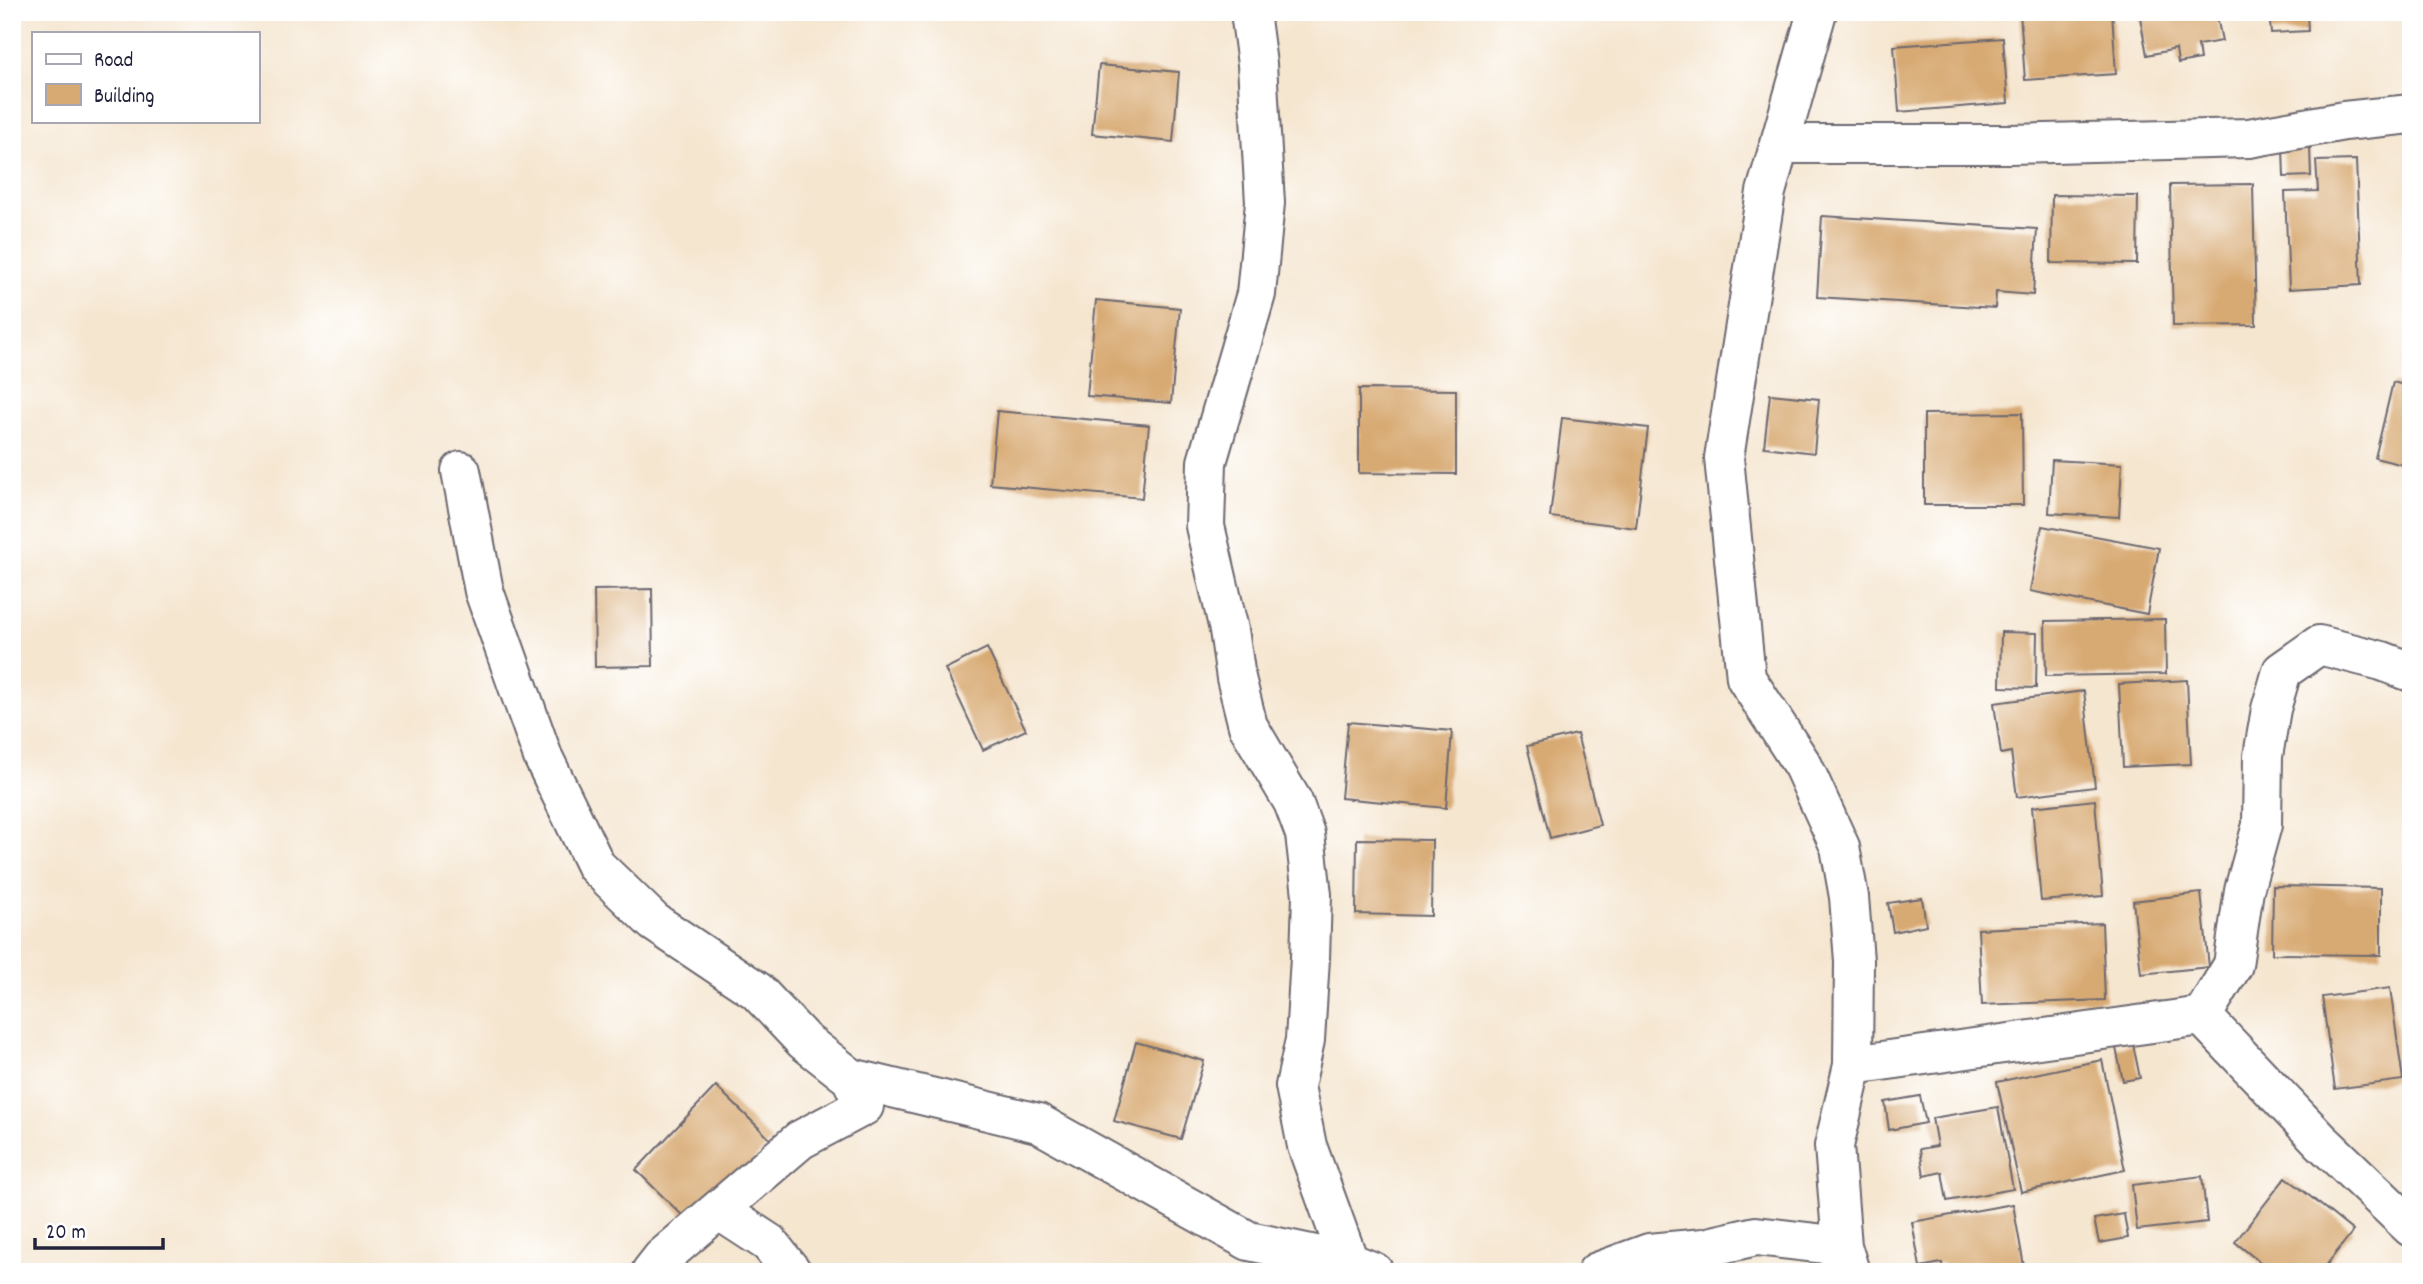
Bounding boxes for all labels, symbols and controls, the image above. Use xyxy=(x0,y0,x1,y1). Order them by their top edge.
legend xyxy=(32,32,259,122)
text: Road xyxy=(94,47,133,77)
text: Building xyxy=(94,83,154,113)
scale bar xyxy=(35,1207,163,1251)
text: 20 m xyxy=(46,1219,86,1249)

